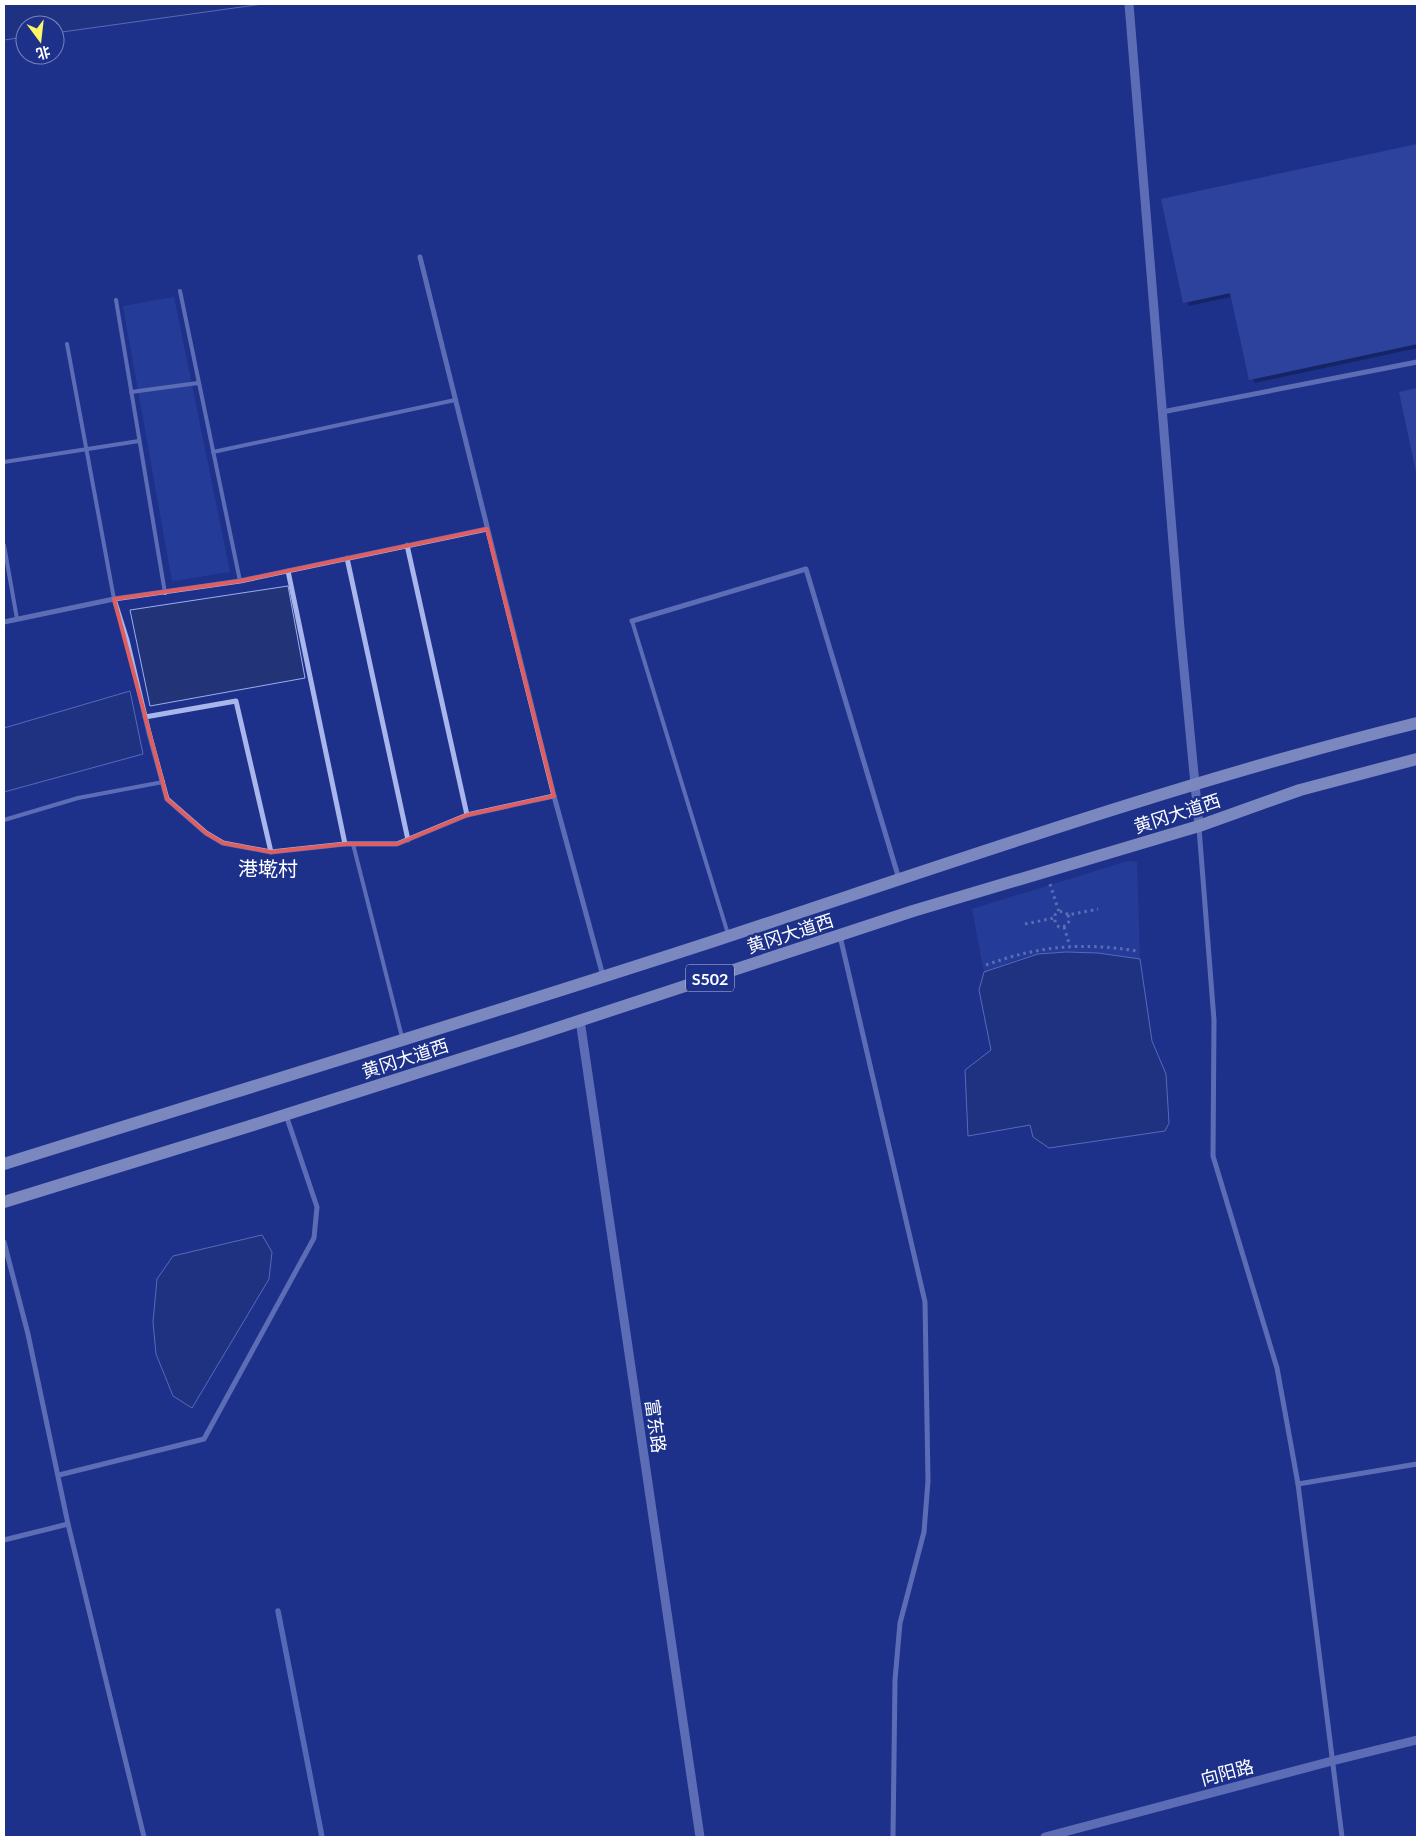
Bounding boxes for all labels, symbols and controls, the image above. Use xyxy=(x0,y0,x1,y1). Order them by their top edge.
north arrow xyxy=(15,15,65,65)
text: 北 xyxy=(35,43,52,63)
street label: 黄冈大道西 xyxy=(1131,789,1223,837)
district label: 港墘村 xyxy=(238,856,298,880)
street label: 黄冈大道西 xyxy=(744,909,836,957)
road number: S502 xyxy=(686,964,734,991)
street label: 黄冈大道西 xyxy=(359,1034,451,1082)
street label: 富东路 xyxy=(641,1398,671,1454)
street label: 向阳路 xyxy=(1198,1754,1256,1790)

